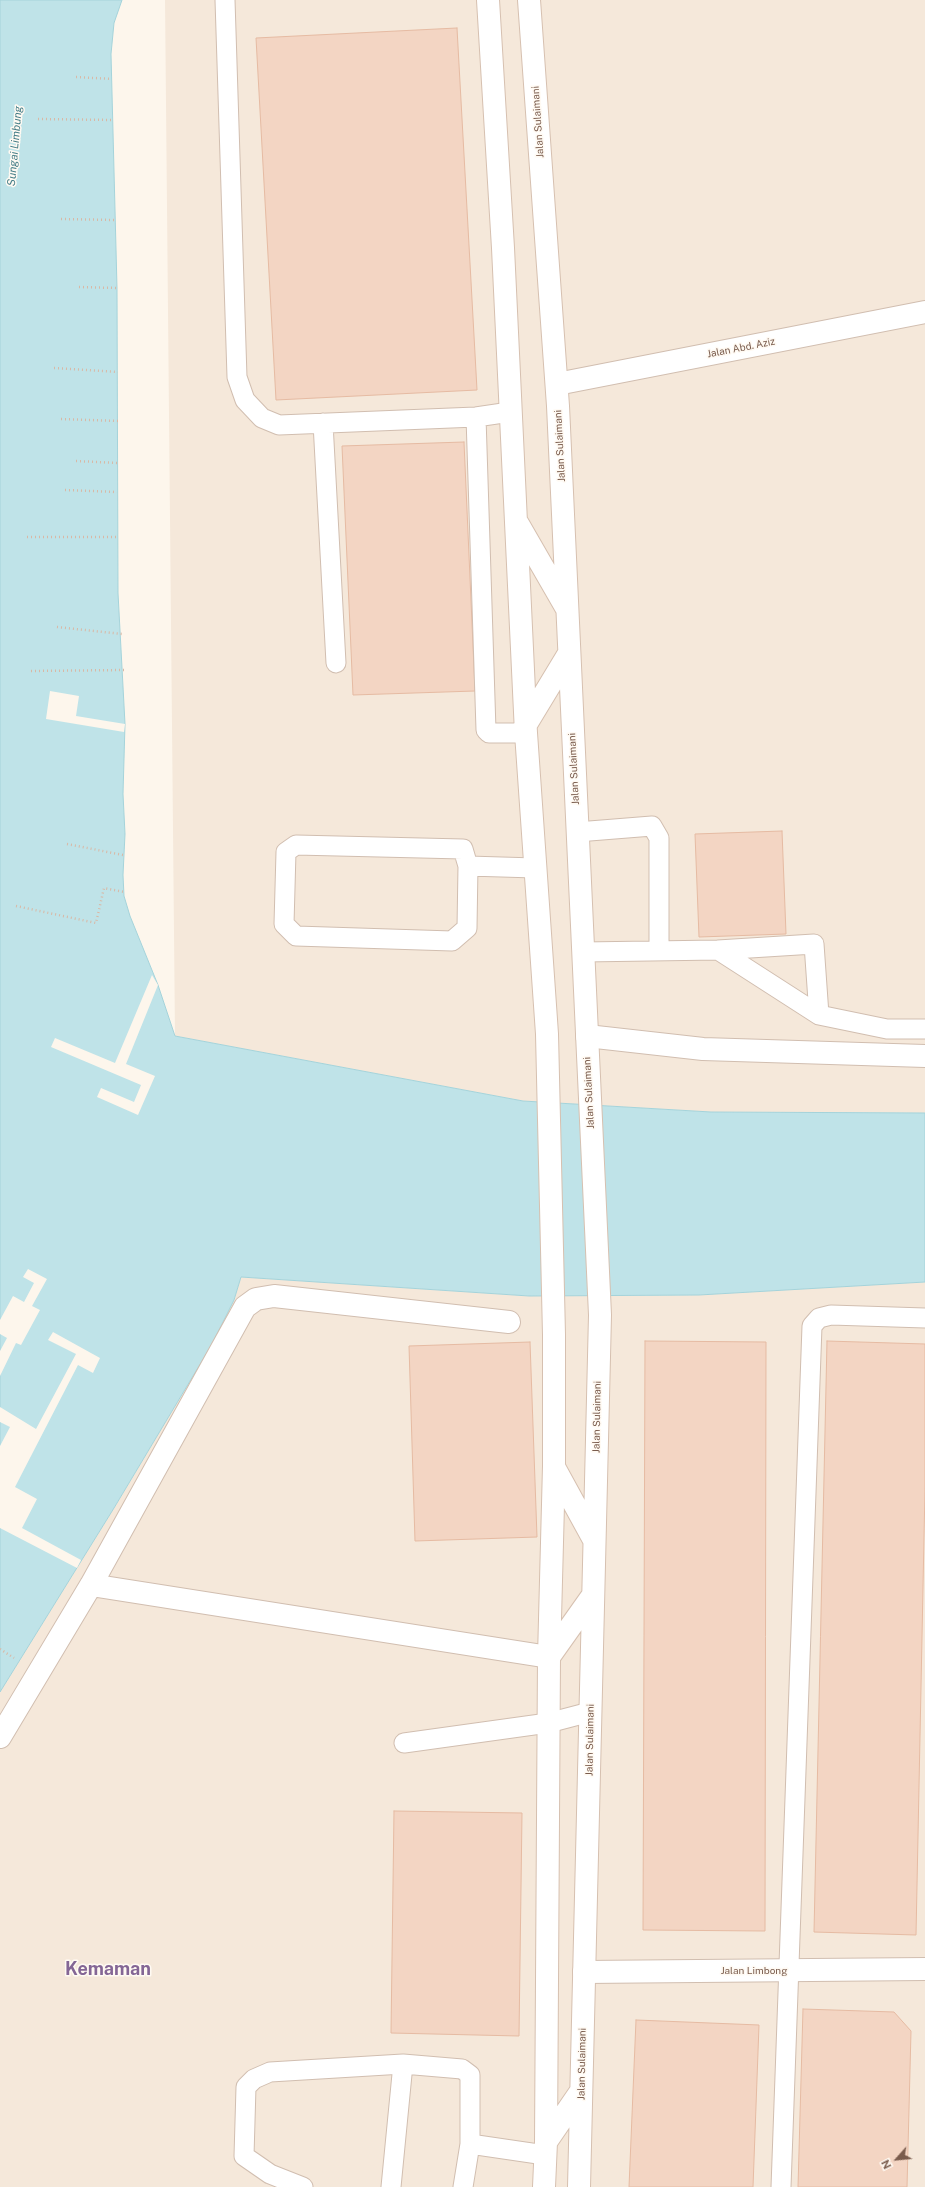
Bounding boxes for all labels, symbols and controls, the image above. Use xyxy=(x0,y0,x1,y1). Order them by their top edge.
street label: Jalan Sulaimani xyxy=(529,86,547,158)
water label: Sungai Limbung xyxy=(5,105,25,187)
street label: Jalan Abd. Aziz xyxy=(706,336,776,360)
street label: Jalan Sulaimani xyxy=(552,410,568,482)
street label: Jalan Sulaimani xyxy=(566,733,582,805)
street label: Jalan Sulaimani xyxy=(581,1057,597,1129)
street label: Jalan Sulaimani xyxy=(590,1381,604,1453)
street label: Jalan Sulaimani xyxy=(583,1704,597,1776)
district label: Kemaman xyxy=(65,1958,151,1980)
street label: Jalan Limbong xyxy=(721,1965,787,1977)
street label: Jalan Sulaimani xyxy=(575,2028,589,2100)
north arrow xyxy=(877,2139,917,2179)
text: N xyxy=(879,2158,894,2171)

